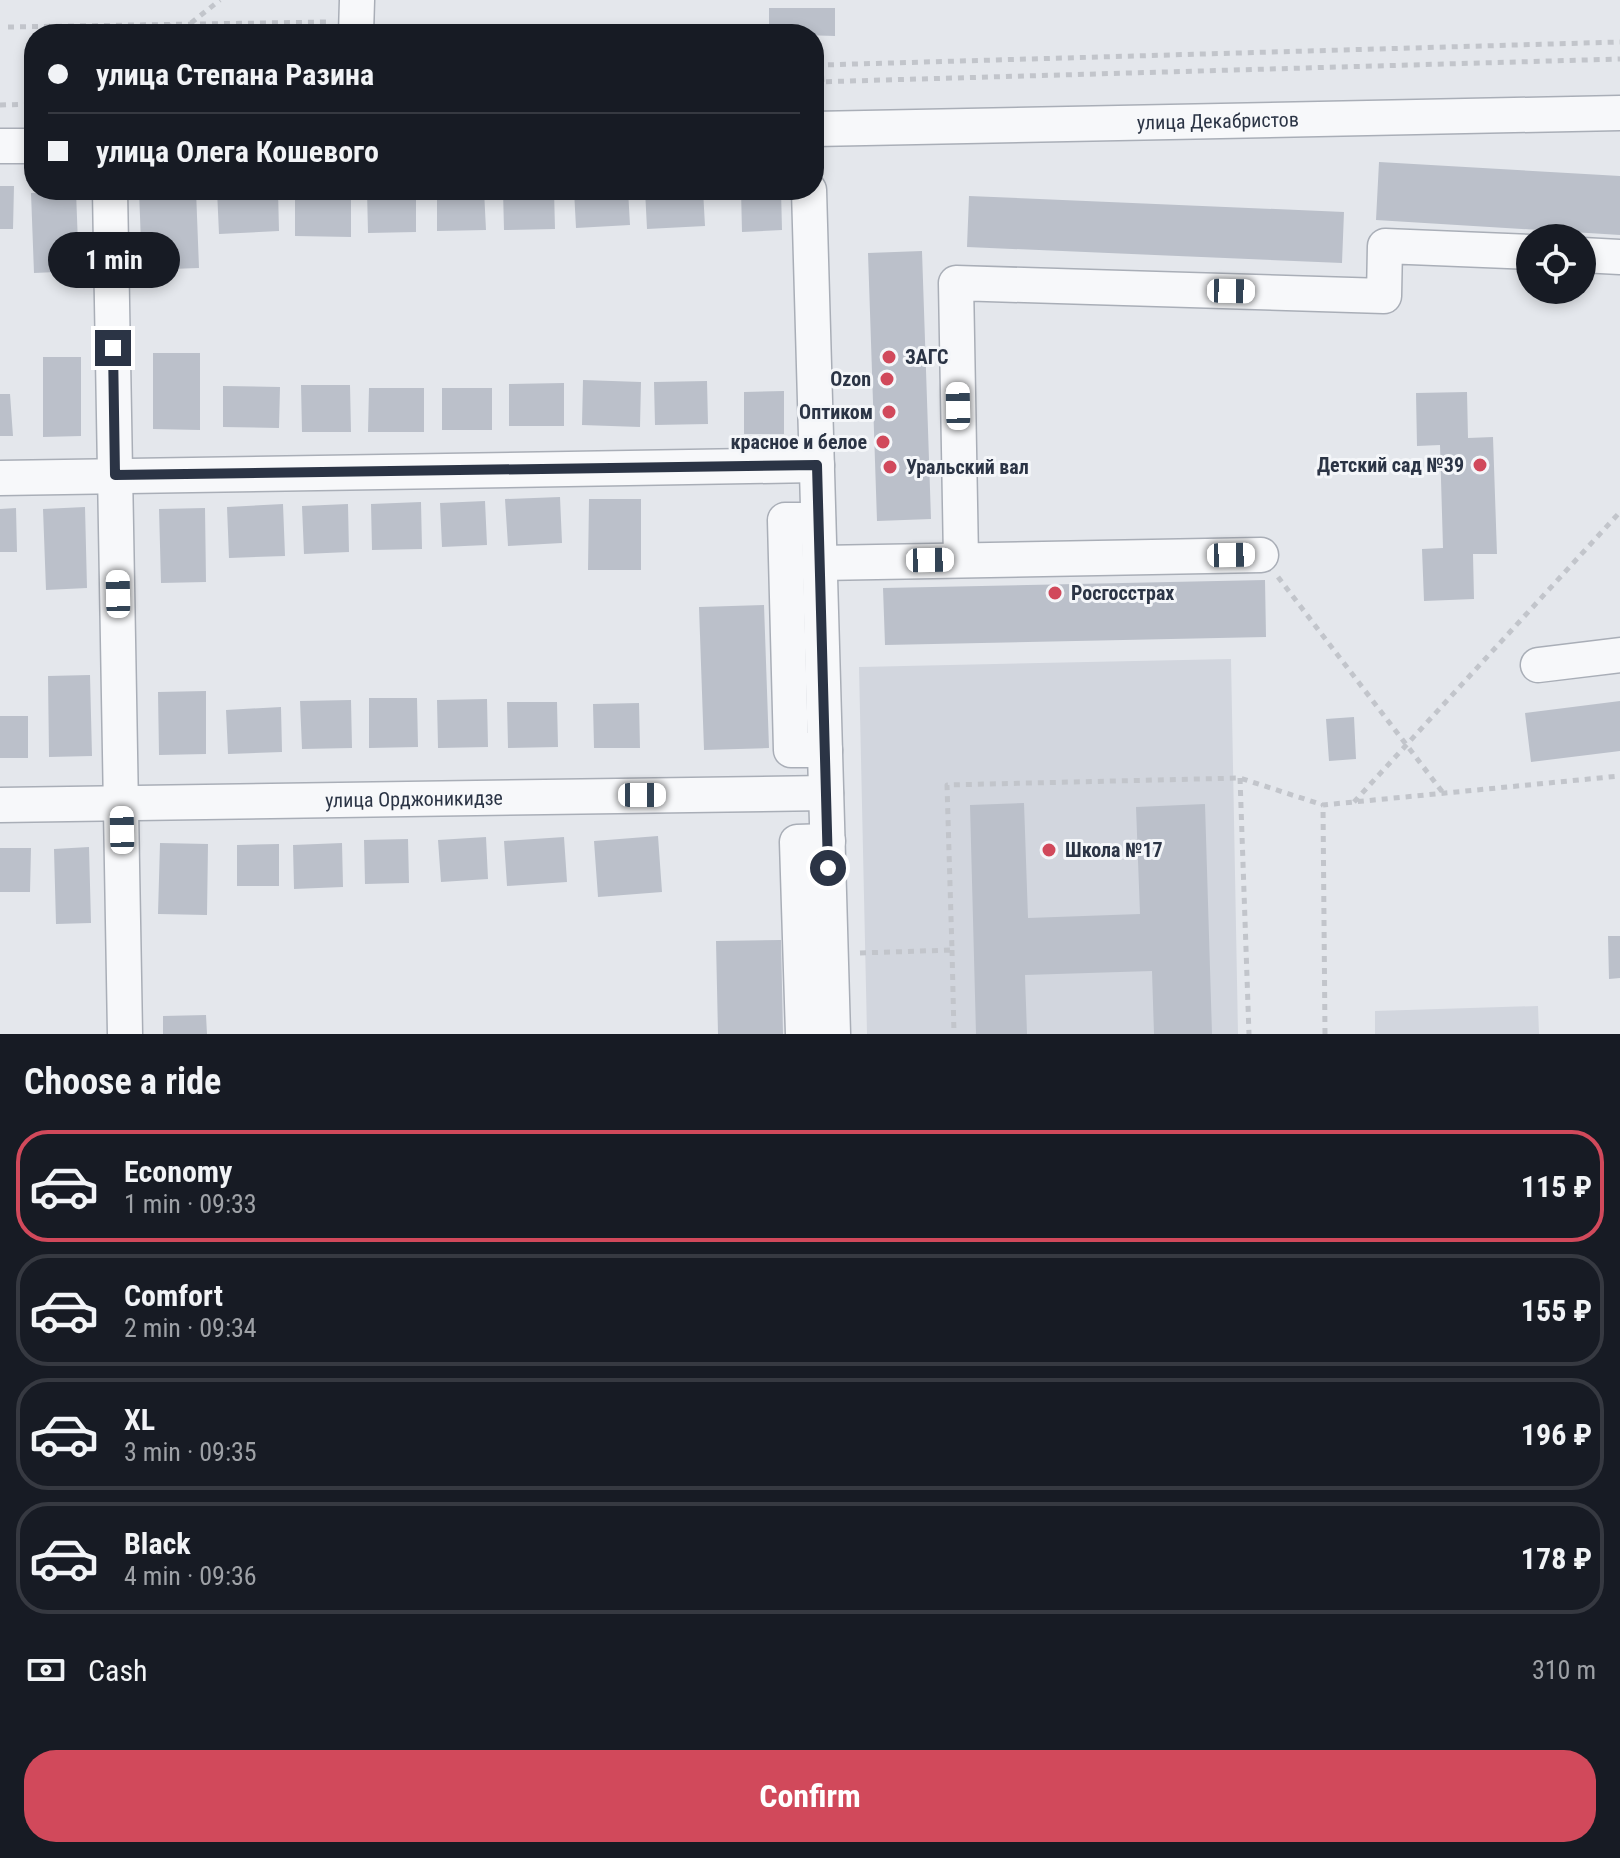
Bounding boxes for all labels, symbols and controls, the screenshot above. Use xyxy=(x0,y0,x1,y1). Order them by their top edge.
text: улица Степана Разина xyxy=(96,57,374,92)
street label: улица Декабристов xyxy=(1137,107,1299,135)
text: улица Олега Кошевого xyxy=(96,134,379,169)
map controls xyxy=(1516,224,1596,304)
button: locate xyxy=(1516,224,1596,304)
callout: 1 min xyxy=(47,232,179,288)
text: 1 min xyxy=(85,245,143,275)
car xyxy=(1207,279,1255,303)
route end xyxy=(95,330,131,366)
place label: ЗАГС xyxy=(905,345,948,369)
marker: ЗАГС xyxy=(880,348,898,366)
place label: Ozon xyxy=(830,367,871,391)
marker: Ozon xyxy=(878,370,896,388)
car xyxy=(946,382,970,430)
place label: Оптиком xyxy=(799,400,873,424)
marker: Оптиком xyxy=(880,403,898,421)
place label: красное и белое xyxy=(731,430,867,454)
marker: красное и белое xyxy=(874,433,892,451)
place label: Детский сад №39 xyxy=(1317,453,1464,477)
place label: Уральский вал xyxy=(906,455,1029,479)
marker: Детский сад №39 xyxy=(1471,456,1489,474)
marker: Уральский вал xyxy=(881,458,899,476)
car xyxy=(1207,543,1255,567)
car xyxy=(906,548,954,572)
car xyxy=(106,570,130,618)
place label: Росгосстрах xyxy=(1071,581,1174,605)
marker: Росгосстрах xyxy=(1046,584,1064,602)
car xyxy=(618,783,666,807)
street label: улица Орджоникидзе xyxy=(325,786,503,812)
car xyxy=(110,806,134,854)
place label: Школа №17 xyxy=(1065,838,1163,862)
marker: Школа №17 xyxy=(1040,841,1058,859)
route start xyxy=(810,850,846,886)
text: Choose a ride xyxy=(24,1061,221,1103)
icon: car xyxy=(28,1150,100,1222)
text: Economy xyxy=(124,1154,232,1189)
text: 115 ₽ xyxy=(1521,1169,1592,1204)
text: 1 min · 09:33 xyxy=(124,1189,257,1219)
icon: car xyxy=(28,1274,100,1346)
text: Comfort xyxy=(124,1278,223,1313)
text: 155 ₽ xyxy=(1521,1293,1592,1328)
text: 2 min · 09:34 xyxy=(124,1313,257,1343)
icon: car xyxy=(28,1398,100,1470)
text: XL xyxy=(124,1402,155,1437)
text: 196 ₽ xyxy=(1521,1417,1592,1452)
text: 3 min · 09:35 xyxy=(124,1437,257,1467)
icon: car xyxy=(28,1522,100,1594)
text: Black xyxy=(124,1526,191,1561)
text: 178 ₽ xyxy=(1521,1541,1592,1576)
text: 4 min · 09:36 xyxy=(124,1561,257,1591)
icon: cash xyxy=(24,1648,68,1692)
text: Cash xyxy=(88,1653,148,1688)
text: 310 m xyxy=(1532,1655,1596,1685)
button: Confirm xyxy=(24,1750,1596,1842)

